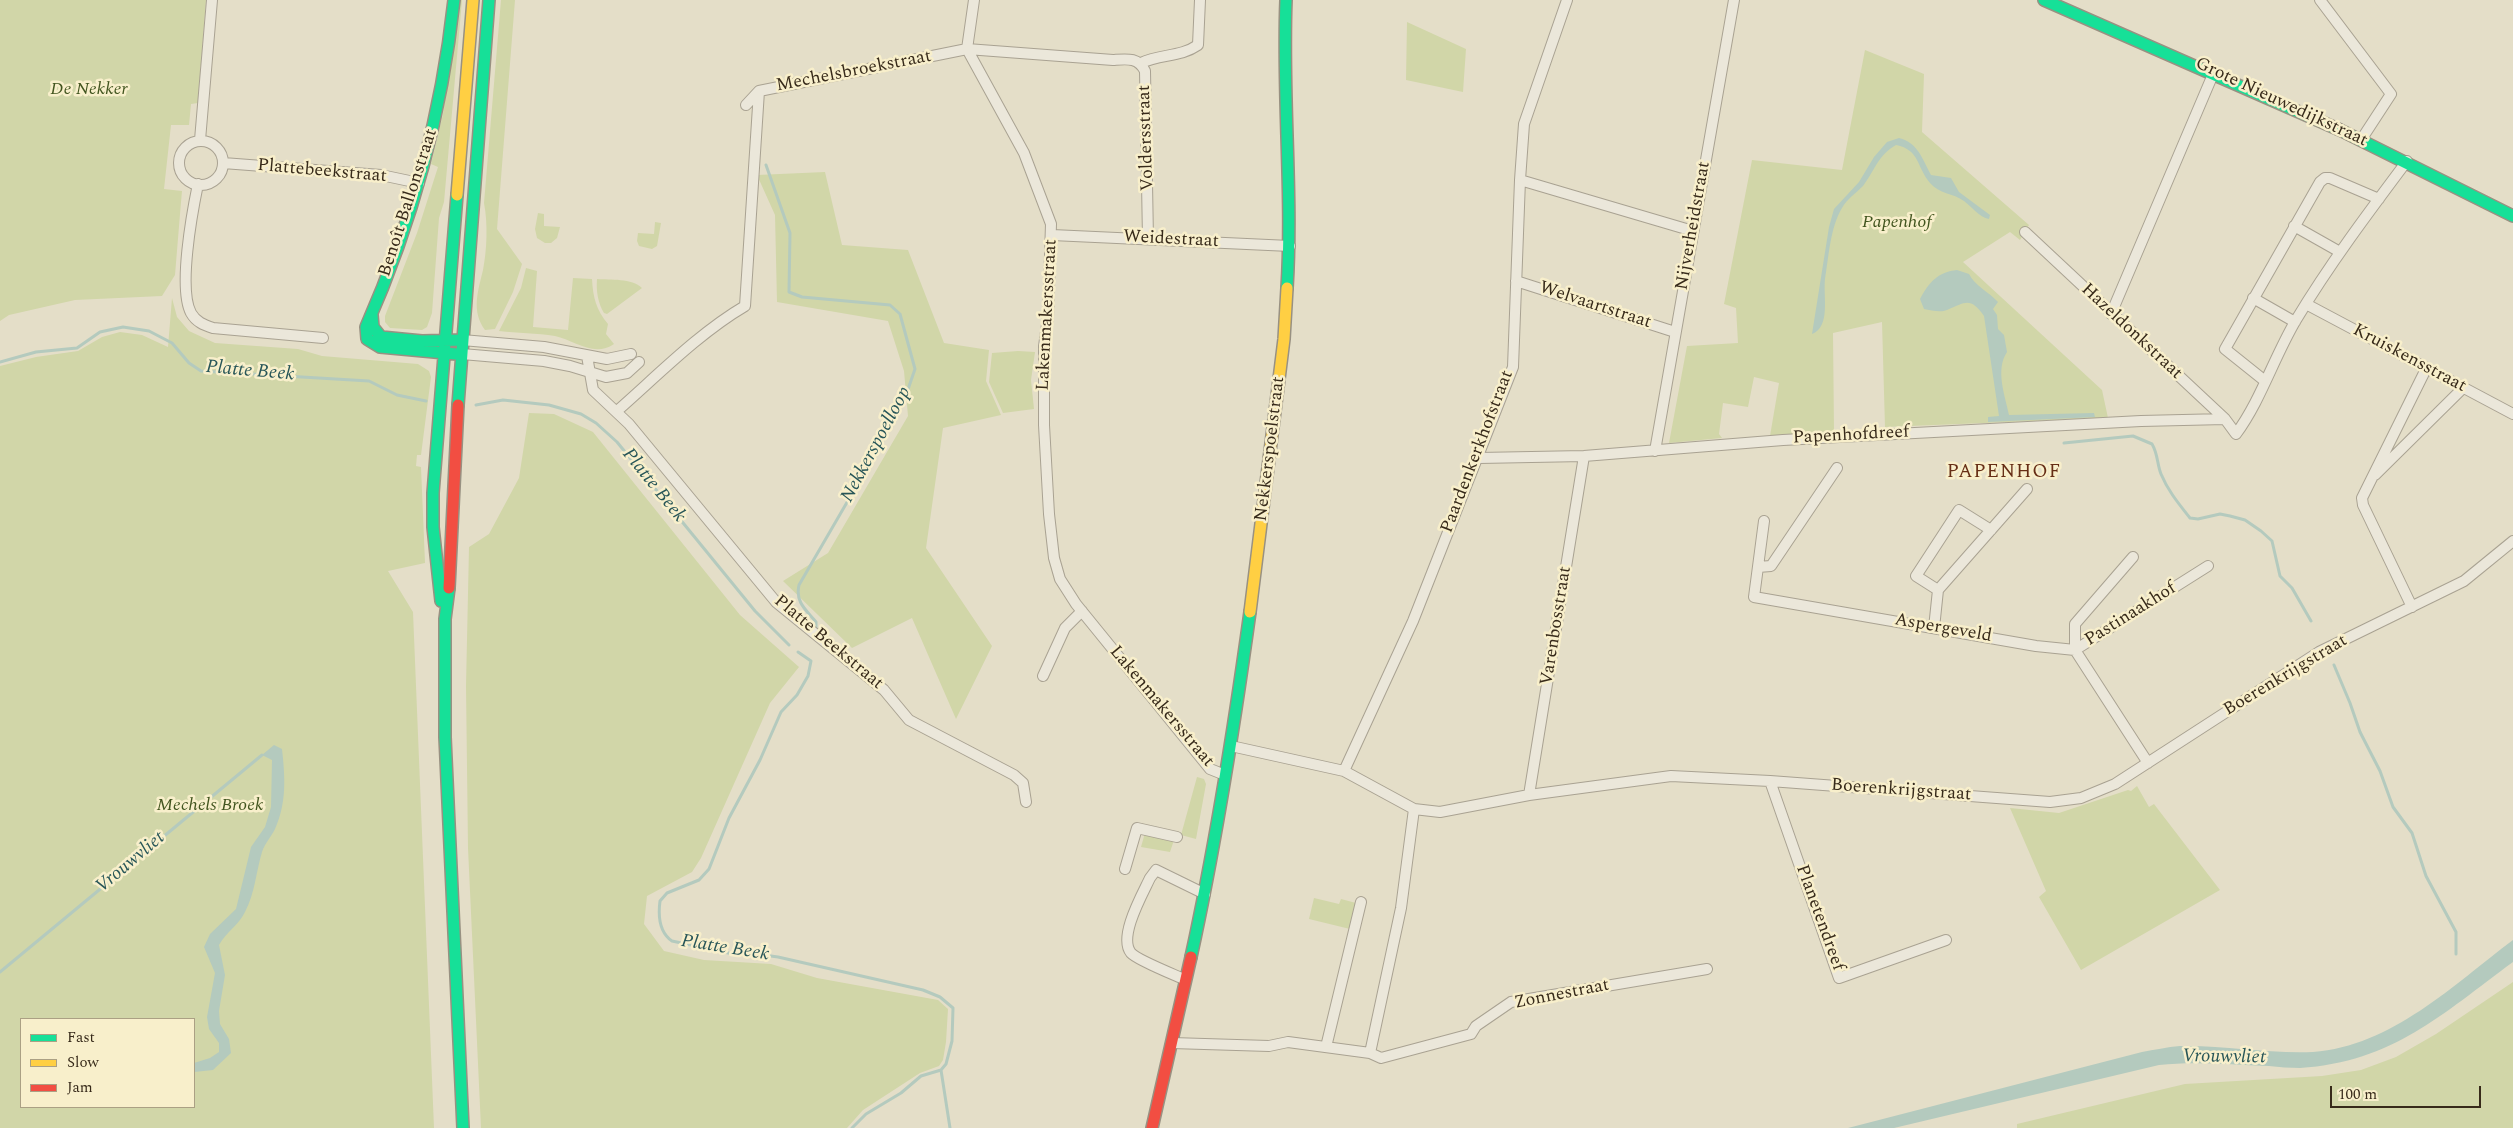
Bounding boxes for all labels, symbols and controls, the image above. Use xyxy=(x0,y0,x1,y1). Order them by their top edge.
street label: Mechelsbroekstraat xyxy=(775,46,933,98)
street label: Grote Nieuwedijkstraat xyxy=(2191,54,2371,152)
park label: De Nekker xyxy=(50,79,128,101)
street label: Voldersstraat xyxy=(1134,84,1160,192)
street label: Benoît Ballonstraat xyxy=(375,126,443,280)
street label: Plattebeekstraat xyxy=(256,156,388,188)
street label: Nijverheidstraat xyxy=(1672,160,1716,292)
park label: Papenhof xyxy=(1862,212,1932,234)
street label: Weidestraat xyxy=(1123,227,1219,253)
street label: Lakenmakersstraat xyxy=(1033,239,1063,391)
street label: Welvaartstraat xyxy=(1536,278,1654,334)
street label: Hazeldonkstraat xyxy=(2076,279,2186,385)
street label: Kruiskensstraat xyxy=(2349,320,2469,398)
water label: Platte Beek xyxy=(205,357,295,387)
street label: Paardenkerkhofstraat xyxy=(1437,368,1519,536)
street label: Nekkerspoelstraat xyxy=(1251,375,1291,523)
water label: Nekkerspoelloop xyxy=(837,383,917,507)
street label: Papenhofdreef xyxy=(1792,422,1910,450)
water label: Platte Beek xyxy=(616,444,690,528)
district label: PAPENHOF xyxy=(1946,462,2062,484)
street label: Varenbosstraat xyxy=(1537,565,1577,687)
street label: Pastinaakhof xyxy=(2081,578,2181,652)
street label: Platte Beekstraat xyxy=(769,591,887,695)
street label: Aspergeveld xyxy=(1893,610,1993,648)
street label: Boerenkrijgstraat xyxy=(2220,631,2352,721)
street label: Lakenmakersstraat xyxy=(1104,642,1218,772)
street label: Boerenkrijgstraat xyxy=(1830,775,1972,807)
park label: Mechels Broek xyxy=(157,795,263,817)
water label: Vrouwvliet xyxy=(92,827,170,899)
street label: Planetendreef xyxy=(1790,862,1848,974)
water label: Platte Beek xyxy=(679,931,771,967)
street label: Zonnestraat xyxy=(1513,975,1611,1015)
legend xyxy=(20,1018,195,1108)
text: Fast xyxy=(67,1026,95,1049)
water label: Vrouwvliet xyxy=(2182,1046,2266,1070)
text: Slow xyxy=(67,1051,99,1074)
text: Jam xyxy=(67,1076,93,1099)
scale bar xyxy=(2333,1076,2484,1108)
text: 100 m xyxy=(2338,1083,2377,1106)

